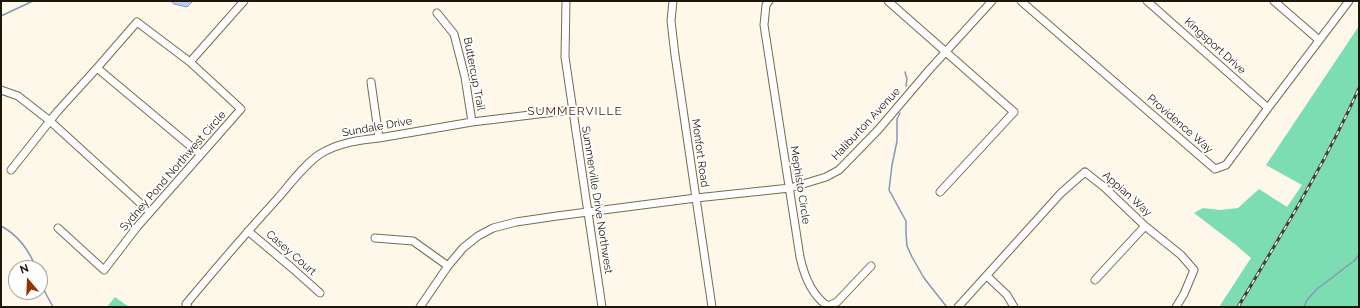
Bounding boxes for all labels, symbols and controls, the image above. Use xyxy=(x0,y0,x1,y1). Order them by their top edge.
street label: Kingsport Drive xyxy=(1182,15,1248,77)
street label: Buttercup Trail xyxy=(460,36,488,112)
street label: Haliburton Avenue xyxy=(829,85,903,163)
street label: Providence Way xyxy=(1144,92,1216,156)
district label: SUMMERVILLE xyxy=(527,104,623,118)
street label: Sydney Pond Northwest Circle xyxy=(117,108,229,234)
street label: Sundale Drive xyxy=(341,114,413,140)
street label: Monfort Road xyxy=(689,118,711,188)
street label: Summerville Drive Northwest xyxy=(579,125,615,275)
street label: Mephisto Circle xyxy=(787,145,813,225)
street label: Appian Way xyxy=(1100,169,1154,219)
street label: Casey Court xyxy=(263,228,319,278)
north arrow xyxy=(8,260,48,300)
text: N xyxy=(18,262,30,277)

